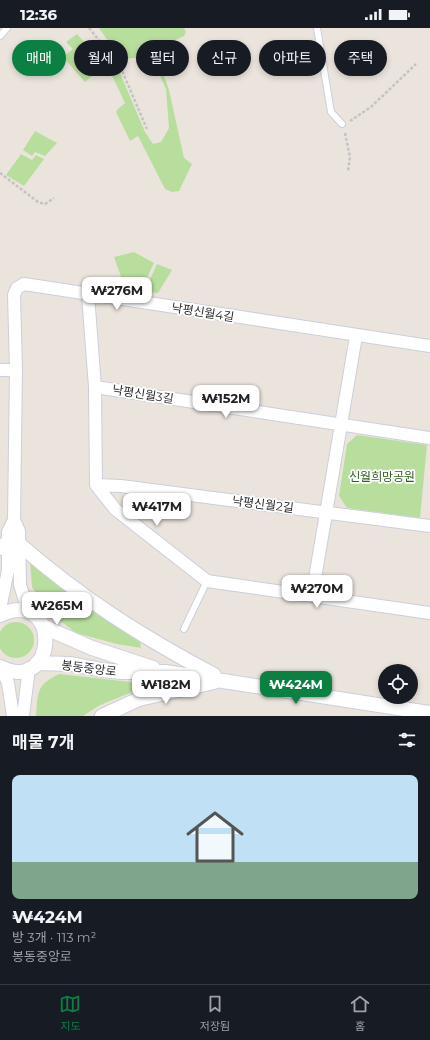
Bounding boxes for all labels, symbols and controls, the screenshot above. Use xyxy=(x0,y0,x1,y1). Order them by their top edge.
text: 12:36 xyxy=(20,5,57,24)
chip: 매매 xyxy=(12,40,66,76)
chip: 월세 xyxy=(74,40,128,76)
chip: 필터 xyxy=(136,40,189,76)
chip: 신규 xyxy=(197,40,251,76)
chip: 아파트 xyxy=(259,40,326,76)
chip: 주택 xyxy=(334,40,387,76)
pin: ₩276M xyxy=(89,277,145,311)
text: ₩276M xyxy=(91,282,143,298)
street label: 낙평신월4길 xyxy=(171,300,235,324)
street label: 낙평신월3길 xyxy=(111,382,175,406)
pin: ₩152M xyxy=(198,385,254,419)
text: ₩152M xyxy=(201,390,251,406)
park label: 신월희망공원 xyxy=(349,469,415,484)
pin: ₩417M xyxy=(129,493,185,527)
street label: 낙평신월2길 xyxy=(231,493,295,515)
text: ₩417M xyxy=(132,498,182,514)
pin: ₩270M xyxy=(289,575,345,609)
text: ₩270M xyxy=(291,580,343,596)
pin: ₩265M xyxy=(29,592,85,626)
text: ₩265M xyxy=(31,597,83,613)
street label: 봉동중앙로 xyxy=(61,657,117,679)
map controls xyxy=(378,664,418,704)
button: locate xyxy=(378,664,418,704)
pin: ₩182M xyxy=(138,671,194,705)
pin: ₩424M xyxy=(268,671,324,705)
text: ₩182M xyxy=(141,676,191,692)
text: ₩424M xyxy=(269,676,323,692)
icon: filters xyxy=(396,729,418,751)
text: 매물 7개 xyxy=(12,732,74,752)
icon: home xyxy=(179,801,251,873)
text: ₩424M xyxy=(12,907,83,927)
text: 방 3개 · 113 m² xyxy=(12,929,96,945)
text: 봉동중앙로 xyxy=(12,948,72,964)
tab: 지도 xyxy=(59,993,81,1033)
tab: 저장됨 xyxy=(200,993,230,1033)
tab: 홈 xyxy=(349,993,371,1033)

